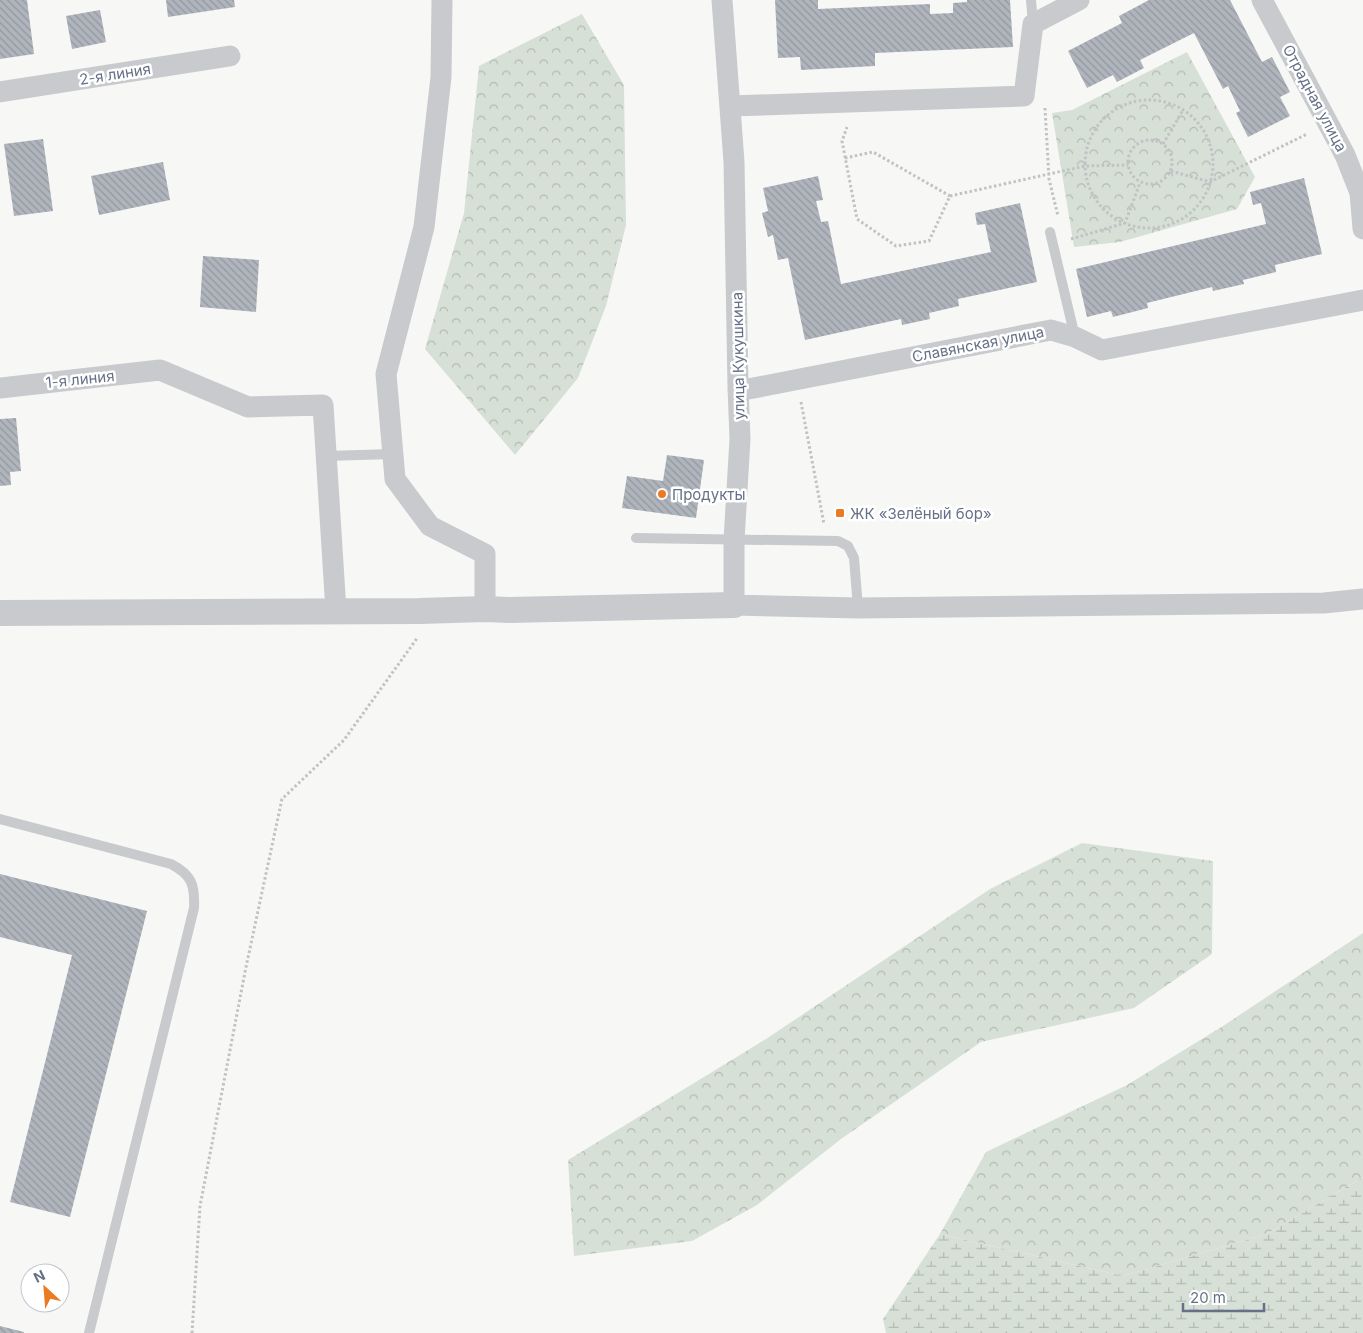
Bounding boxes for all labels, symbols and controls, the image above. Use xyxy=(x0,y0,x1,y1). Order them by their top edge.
street label: Отрадная улица xyxy=(1279,41,1351,155)
street label: 2-я линия xyxy=(78,59,152,89)
street label: улица Кукушкина xyxy=(727,292,749,420)
street label: Славянская улица xyxy=(910,322,1046,366)
street label: 1-я линия xyxy=(45,366,115,392)
place label: Продукты xyxy=(672,485,746,504)
marker: Продукты xyxy=(656,488,668,500)
place label: ЖК «Зелёный бор» xyxy=(850,504,992,523)
marker: ЖК «Зелёный бор» xyxy=(834,507,846,519)
north arrow xyxy=(20,1263,70,1313)
text: N xyxy=(31,1266,48,1286)
scale bar xyxy=(1183,1280,1264,1312)
text: 20 m xyxy=(1190,1288,1226,1307)

